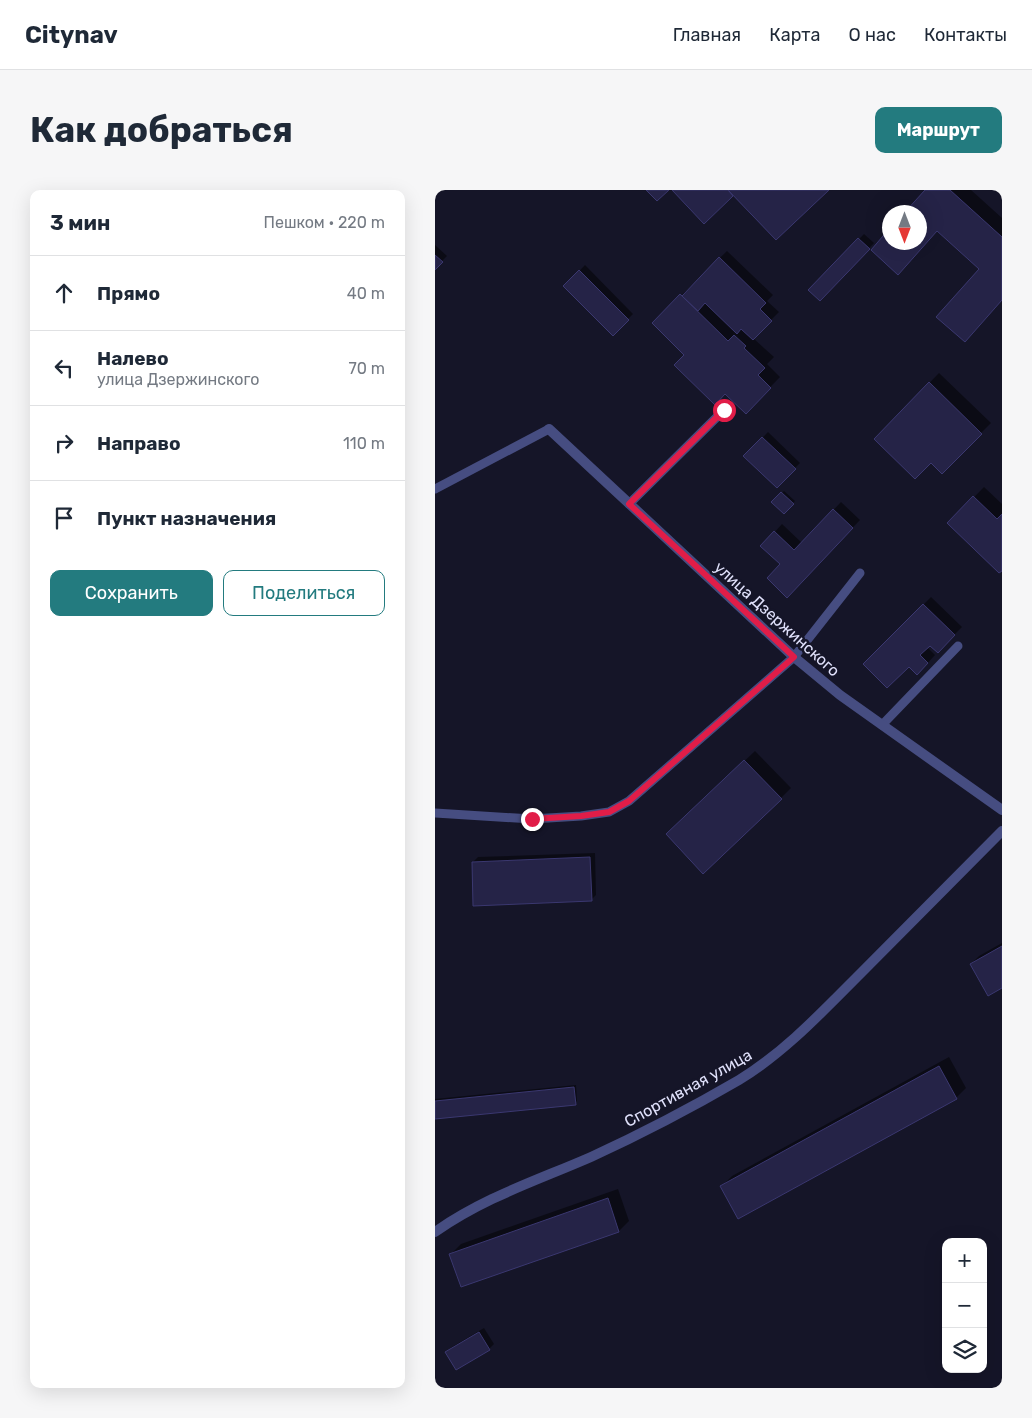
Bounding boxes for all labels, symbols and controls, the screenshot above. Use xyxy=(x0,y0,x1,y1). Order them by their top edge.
text: Citynav xyxy=(25,21,118,49)
text: Главная xyxy=(673,24,741,46)
text: Карта xyxy=(769,24,821,46)
text: О нас xyxy=(849,24,896,46)
text: Контакты xyxy=(924,24,1007,46)
button: Маршрут xyxy=(875,107,1002,153)
text: Как добраться xyxy=(30,109,293,151)
north arrow xyxy=(882,205,927,250)
text: 3 мин xyxy=(50,210,110,235)
text: Пешком · 220 m xyxy=(264,213,385,232)
icon: ahead xyxy=(50,279,78,307)
text: Прямо xyxy=(97,282,160,305)
text: 40 m xyxy=(347,284,385,303)
text: Налево xyxy=(97,347,169,370)
icon: left xyxy=(50,354,78,382)
text: 70 m xyxy=(348,359,385,378)
text: улица Дзержинского xyxy=(97,370,259,389)
route start xyxy=(713,399,736,422)
icon: right xyxy=(50,429,78,457)
text: Направо xyxy=(97,432,181,455)
text: 110 m xyxy=(343,434,385,453)
icon: arrive xyxy=(50,504,78,532)
text: Пункт назначения xyxy=(97,507,276,530)
street label: улица Дзержинского xyxy=(710,558,844,680)
button: Сохранить xyxy=(50,570,213,616)
button: Поделиться xyxy=(223,570,385,616)
route end xyxy=(521,808,544,831)
street label: Спортивная улица xyxy=(621,1045,755,1131)
map controls xyxy=(942,1238,987,1373)
button: + xyxy=(942,1238,987,1283)
button: − xyxy=(942,1283,987,1328)
button: layers xyxy=(942,1328,987,1373)

